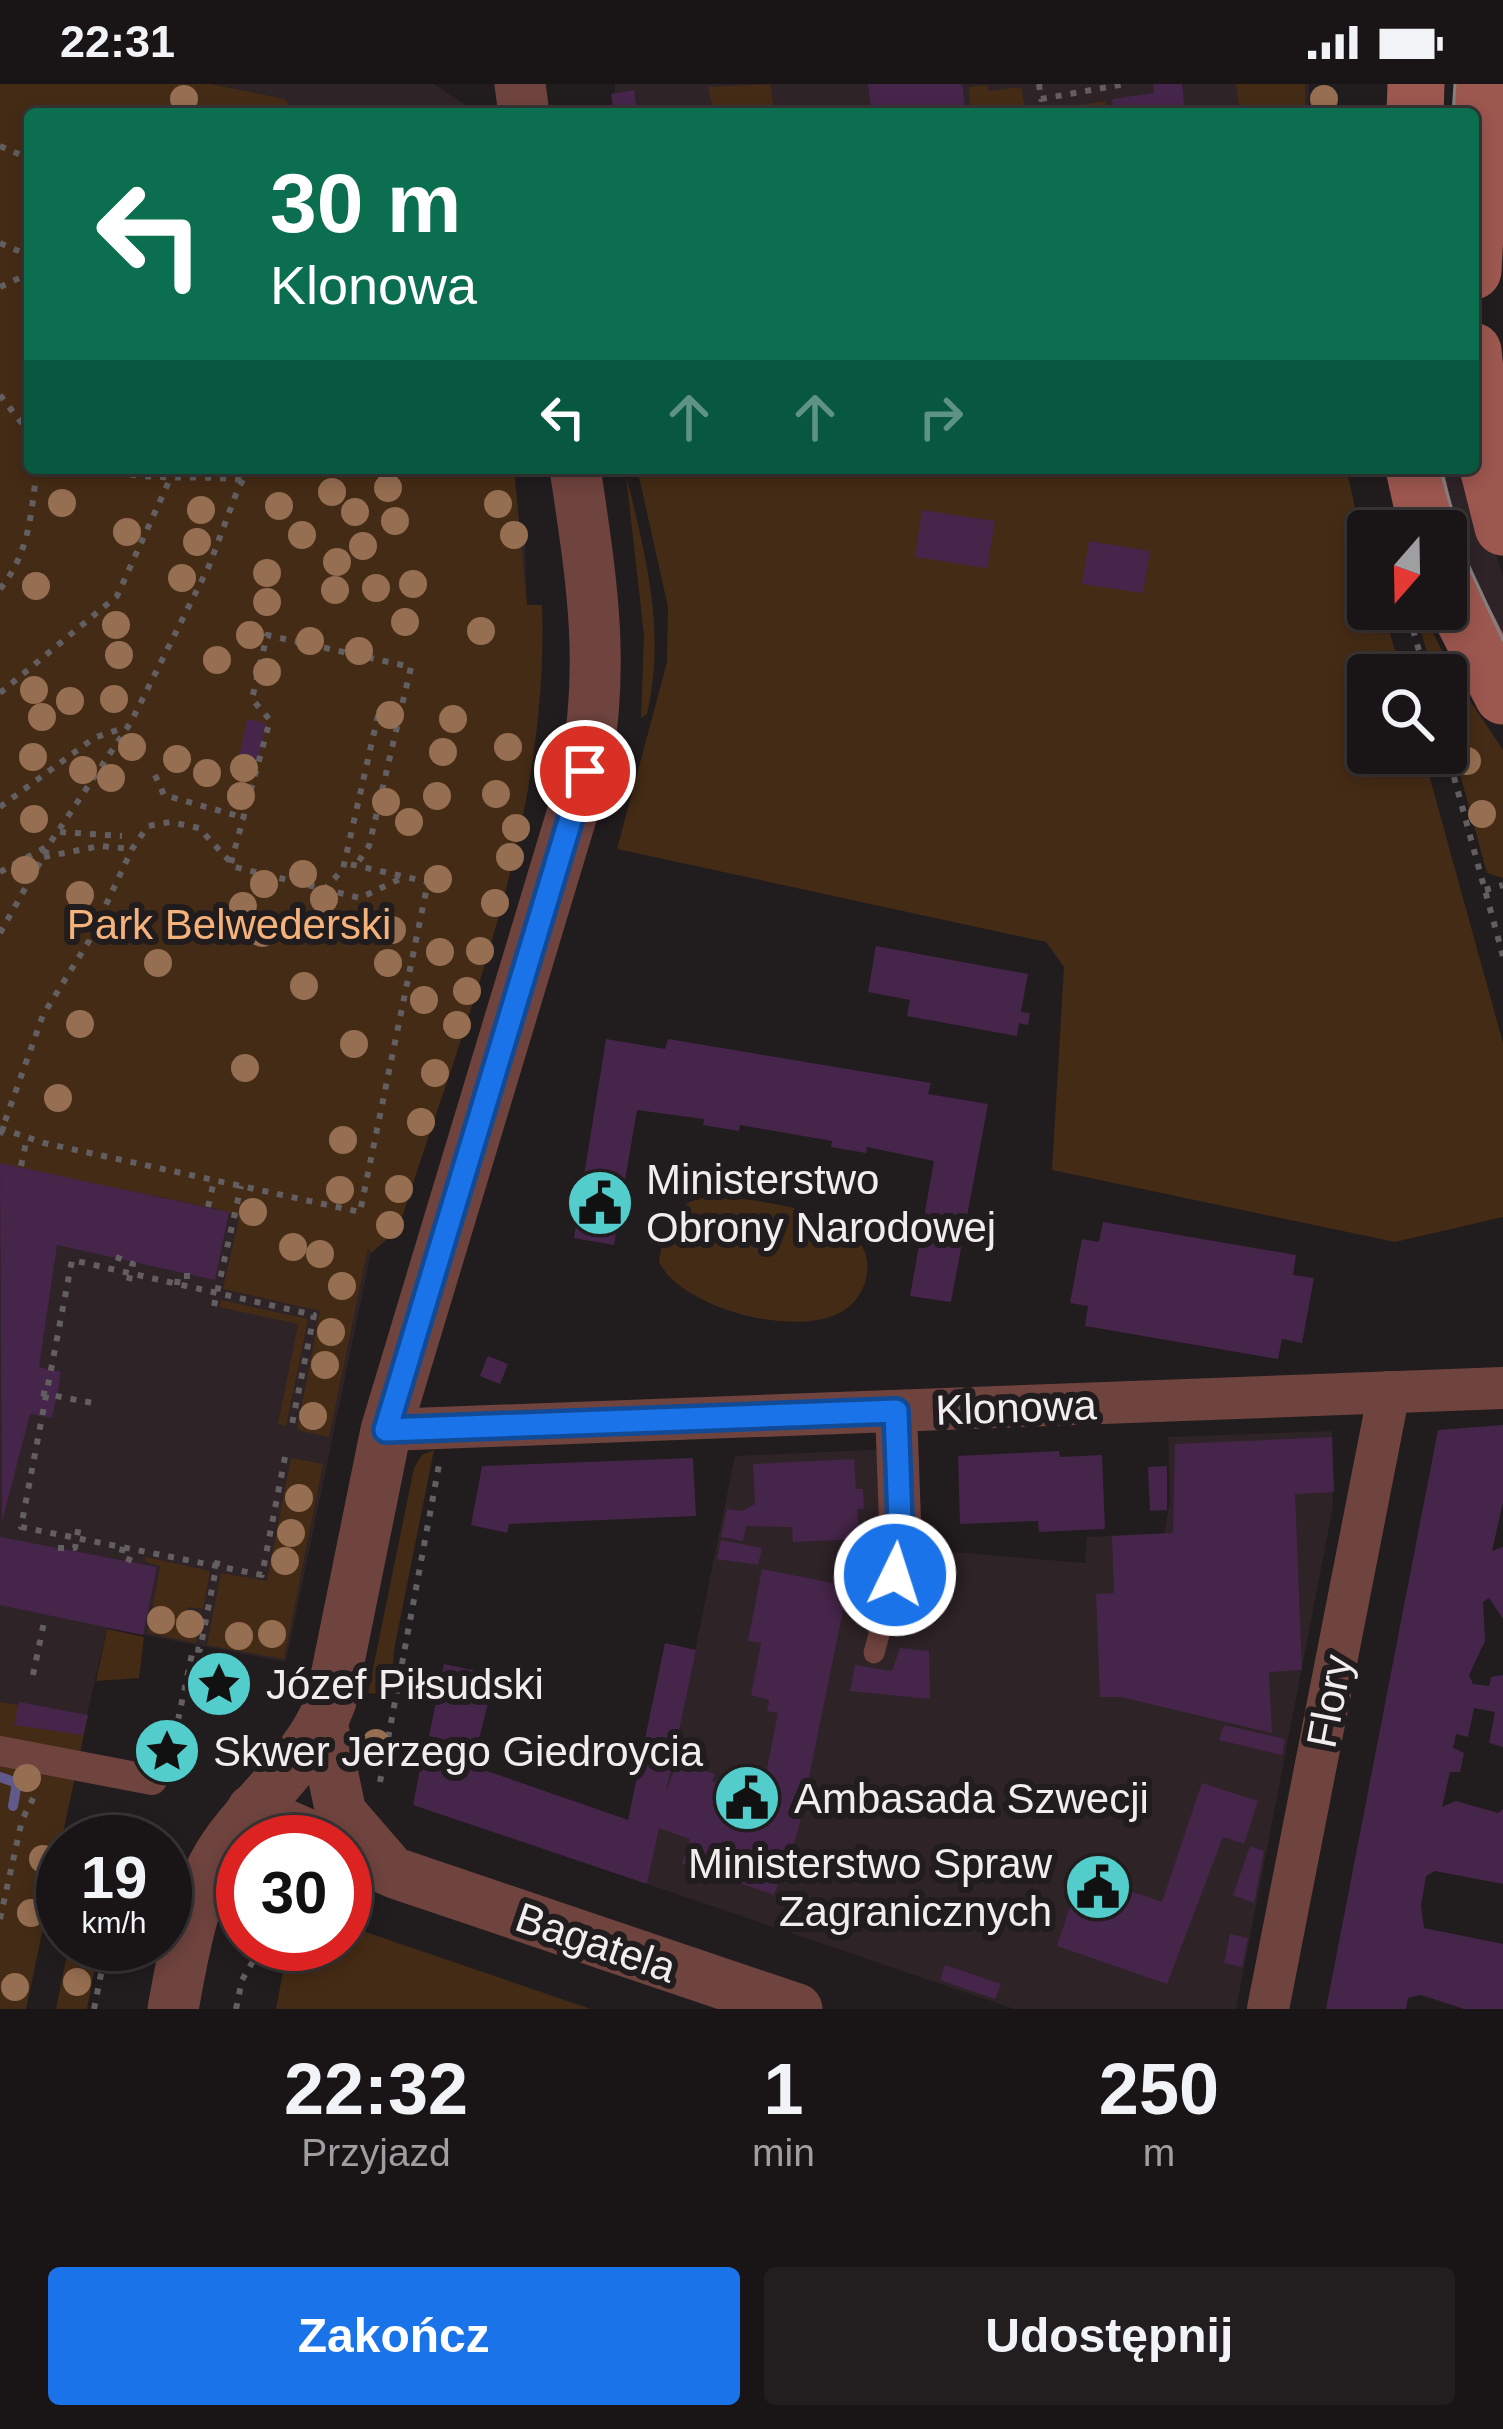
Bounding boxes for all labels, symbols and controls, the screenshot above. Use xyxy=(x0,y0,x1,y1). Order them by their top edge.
text: 22:31 xyxy=(60,16,175,67)
icon: left xyxy=(72,156,228,312)
text: 30 m xyxy=(270,156,461,250)
text: Klonowa xyxy=(270,255,477,315)
icon: left xyxy=(530,384,596,450)
icon: ahead xyxy=(656,384,722,450)
icon: ahead xyxy=(782,384,848,450)
icon: right xyxy=(908,384,974,450)
north arrow xyxy=(1347,510,1467,630)
map controls xyxy=(1347,510,1467,774)
button: search xyxy=(1347,654,1467,774)
pin xyxy=(534,720,636,822)
icon: arrive xyxy=(552,738,618,804)
park label: Park Belwederski xyxy=(67,901,391,948)
place label: Ministerstwo Obrony Narodowej xyxy=(646,1156,996,1251)
public building icon: Ministerstwo Obrony Narodowej xyxy=(565,1168,635,1238)
street label: Klonowa xyxy=(935,1381,1098,1434)
position arrow xyxy=(832,1512,958,1638)
place icon: Józef Piłsudski xyxy=(184,1649,254,1719)
street label: Flory xyxy=(1298,1651,1361,1751)
place label: Józef Piłsudski xyxy=(266,1661,544,1708)
place icon: Skwer Jerzego Giedroycia xyxy=(132,1716,202,1786)
place label: Skwer Jerzego Giedroycia xyxy=(213,1728,704,1775)
public building icon: Ambasada Szwecji xyxy=(712,1763,782,1833)
place label: Ambasada Szwecji xyxy=(794,1775,1149,1822)
speed limit sign: 30 xyxy=(216,1815,372,1971)
place label: Ministerstwo Spraw Zagranicznych xyxy=(688,1840,1053,1935)
text: 19 xyxy=(81,1844,147,1911)
public building icon: Ministerstwo Spraw Zagranicznych xyxy=(1063,1852,1133,1922)
street label: Bagatela xyxy=(510,1893,682,1992)
text: km/h xyxy=(81,1906,147,1939)
text: 22:32 xyxy=(284,2049,468,2129)
text: 1 xyxy=(763,2049,804,2129)
text: 250 xyxy=(1099,2049,1219,2129)
text: Przyjazd xyxy=(301,2131,451,2174)
text: min xyxy=(752,2131,815,2174)
text: m xyxy=(1143,2131,1175,2174)
button: Zakończ xyxy=(48,2267,740,2405)
button: Udostępnij xyxy=(764,2267,1455,2405)

